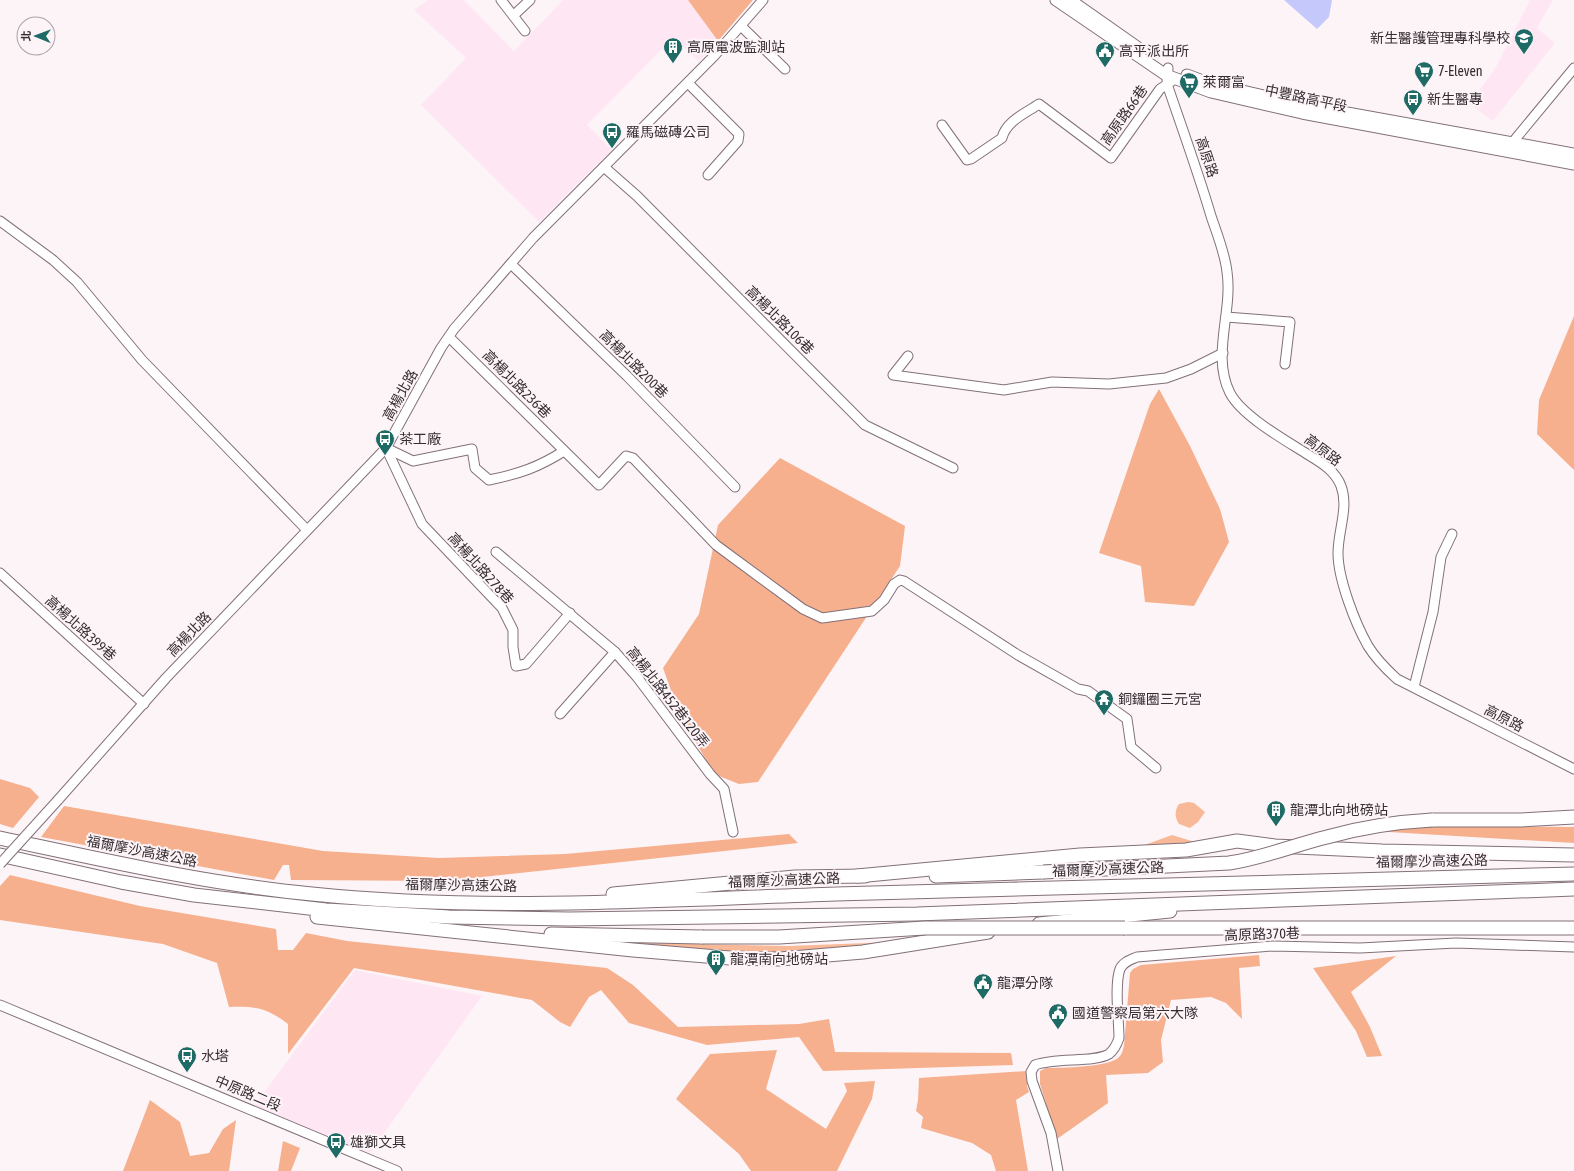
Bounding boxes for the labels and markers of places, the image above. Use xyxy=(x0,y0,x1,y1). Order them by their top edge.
school or university icon: 新生醫護管理專科學校 xyxy=(1513,27,1535,55)
place label: 新生醫護管理專科學校 xyxy=(1370,30,1510,46)
building icon: 高原電波監測站 xyxy=(662,36,684,64)
place label: 高原電波監測站 xyxy=(687,39,785,55)
public building icon: 高平派出所 xyxy=(1094,40,1116,68)
place label: 高平派出所 xyxy=(1119,43,1189,59)
supermarket icon: 7-Eleven xyxy=(1413,60,1435,88)
place label: 7-Eleven xyxy=(1438,63,1483,79)
supermarket icon: 萊爾富 xyxy=(1178,71,1200,99)
place label: 萊爾富 xyxy=(1203,74,1245,90)
bus stop icon: 新生醫專 xyxy=(1402,88,1424,116)
place label: 新生醫專 xyxy=(1427,91,1483,107)
bus stop icon: 羅馬磁磚公司 xyxy=(601,121,623,149)
place label: 羅馬磁磚公司 xyxy=(626,124,710,140)
bus stop icon: 茶工廠 xyxy=(374,428,396,456)
place label: 茶工廠 xyxy=(399,431,441,447)
temple icon: 銅鑼圈三元宮 xyxy=(1093,688,1115,716)
place label: 銅鑼圈三元宮 xyxy=(1118,691,1202,707)
building icon: 龍潭北向地磅站 xyxy=(1265,799,1287,827)
place label: 龍潭北向地磅站 xyxy=(1290,802,1388,818)
building icon: 龍潭南向地磅站 xyxy=(705,948,727,976)
place label: 龍潭南向地磅站 xyxy=(730,951,828,967)
public building icon: 龍潭分隊 xyxy=(972,972,994,1000)
place label: 龍潭分隊 xyxy=(997,975,1053,991)
public building icon: 國道警察局第六大隊 xyxy=(1047,1002,1069,1030)
place label: 國道警察局第六大隊 xyxy=(1072,1005,1198,1021)
bus stop icon: 水塔 xyxy=(176,1045,198,1073)
place label: 水塔 xyxy=(201,1048,229,1064)
bus stop icon: 雄獅文具 xyxy=(325,1131,347,1159)
place label: 雄獅文具 xyxy=(350,1134,406,1150)

